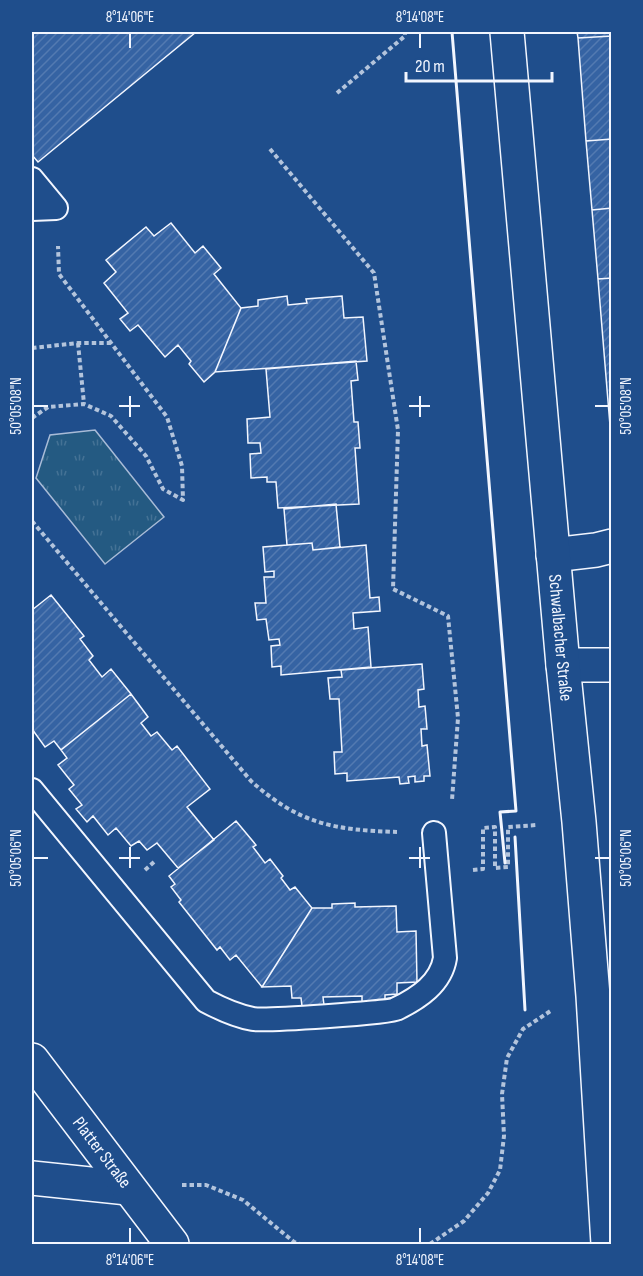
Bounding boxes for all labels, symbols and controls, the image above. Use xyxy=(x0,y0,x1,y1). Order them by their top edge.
text: 8°14'06"E xyxy=(106,8,154,27)
text: 8°14'08"E xyxy=(396,8,444,27)
scale bar xyxy=(406,45,552,83)
text: 20 m xyxy=(415,56,445,77)
text: 50°05'08"N xyxy=(7,377,26,435)
text: 50°05'08"N xyxy=(617,377,636,435)
street label: Schwalbacher Straße xyxy=(545,573,577,702)
text: 50°05'06"N xyxy=(7,829,26,887)
text: 50°05'06"N xyxy=(617,829,636,887)
street label: Platter Straße xyxy=(68,1113,136,1192)
text: 8°14'06"E xyxy=(106,1251,154,1270)
text: 8°14'08"E xyxy=(396,1251,444,1270)

